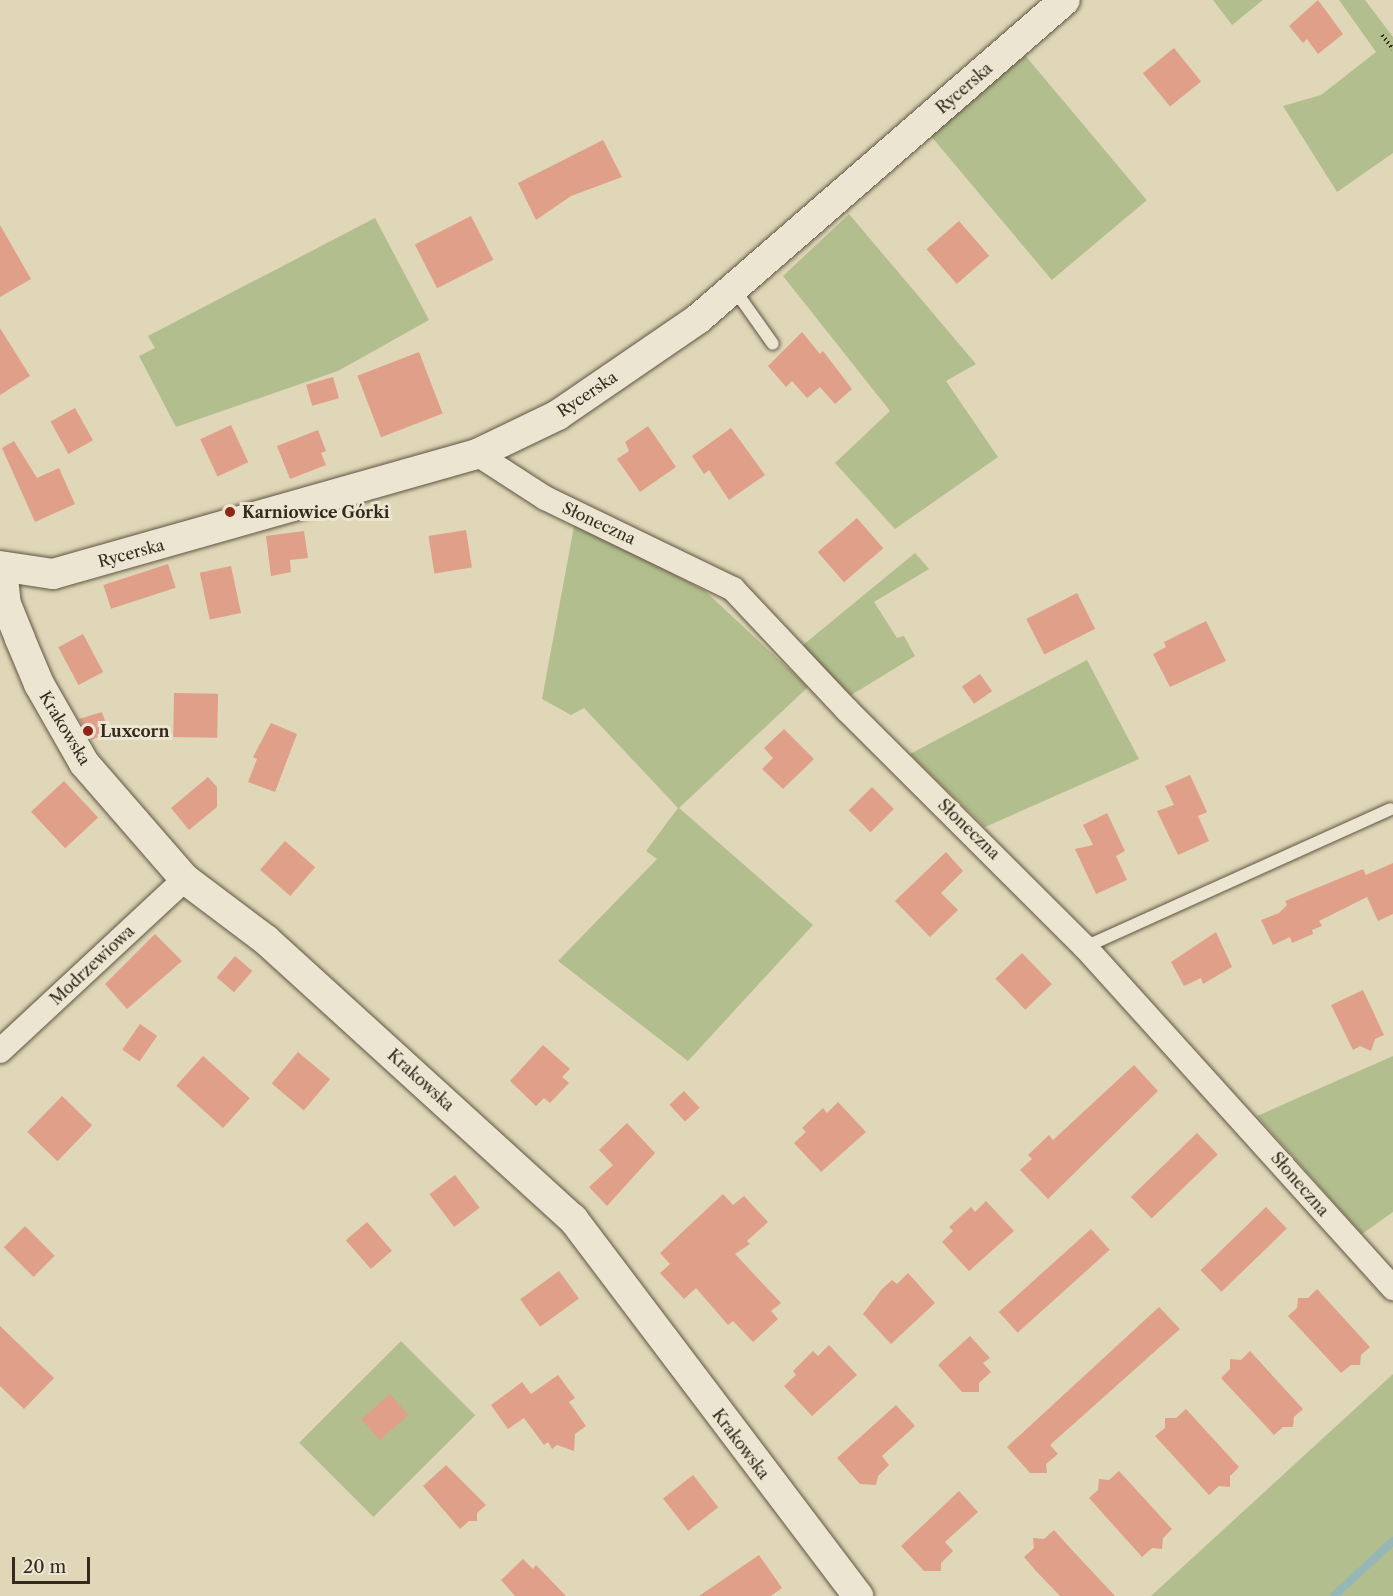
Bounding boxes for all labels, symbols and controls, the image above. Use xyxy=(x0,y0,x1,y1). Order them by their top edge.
street label: Rycerska xyxy=(932,58,996,118)
street label: Rycerska xyxy=(553,367,621,421)
street label: Słoneczna xyxy=(559,498,639,548)
place label: Karniowice Górki xyxy=(242,502,389,522)
marker: Karniowice Górki xyxy=(223,505,237,519)
street label: Rycerska xyxy=(96,535,166,571)
street label: Krakowska xyxy=(35,688,95,768)
place label: Luxcorn xyxy=(100,721,169,741)
marker: Luxcorn xyxy=(81,724,95,738)
street label: Słoneczna xyxy=(934,795,1004,863)
street label: Modrzewiowa xyxy=(46,921,138,1009)
street label: Krakowska xyxy=(384,1045,458,1115)
street label: Słoneczna xyxy=(1267,1148,1333,1220)
street label: Krakowska xyxy=(708,1405,774,1483)
scale bar xyxy=(15,1545,93,1583)
text: 20 m xyxy=(23,1556,66,1578)

